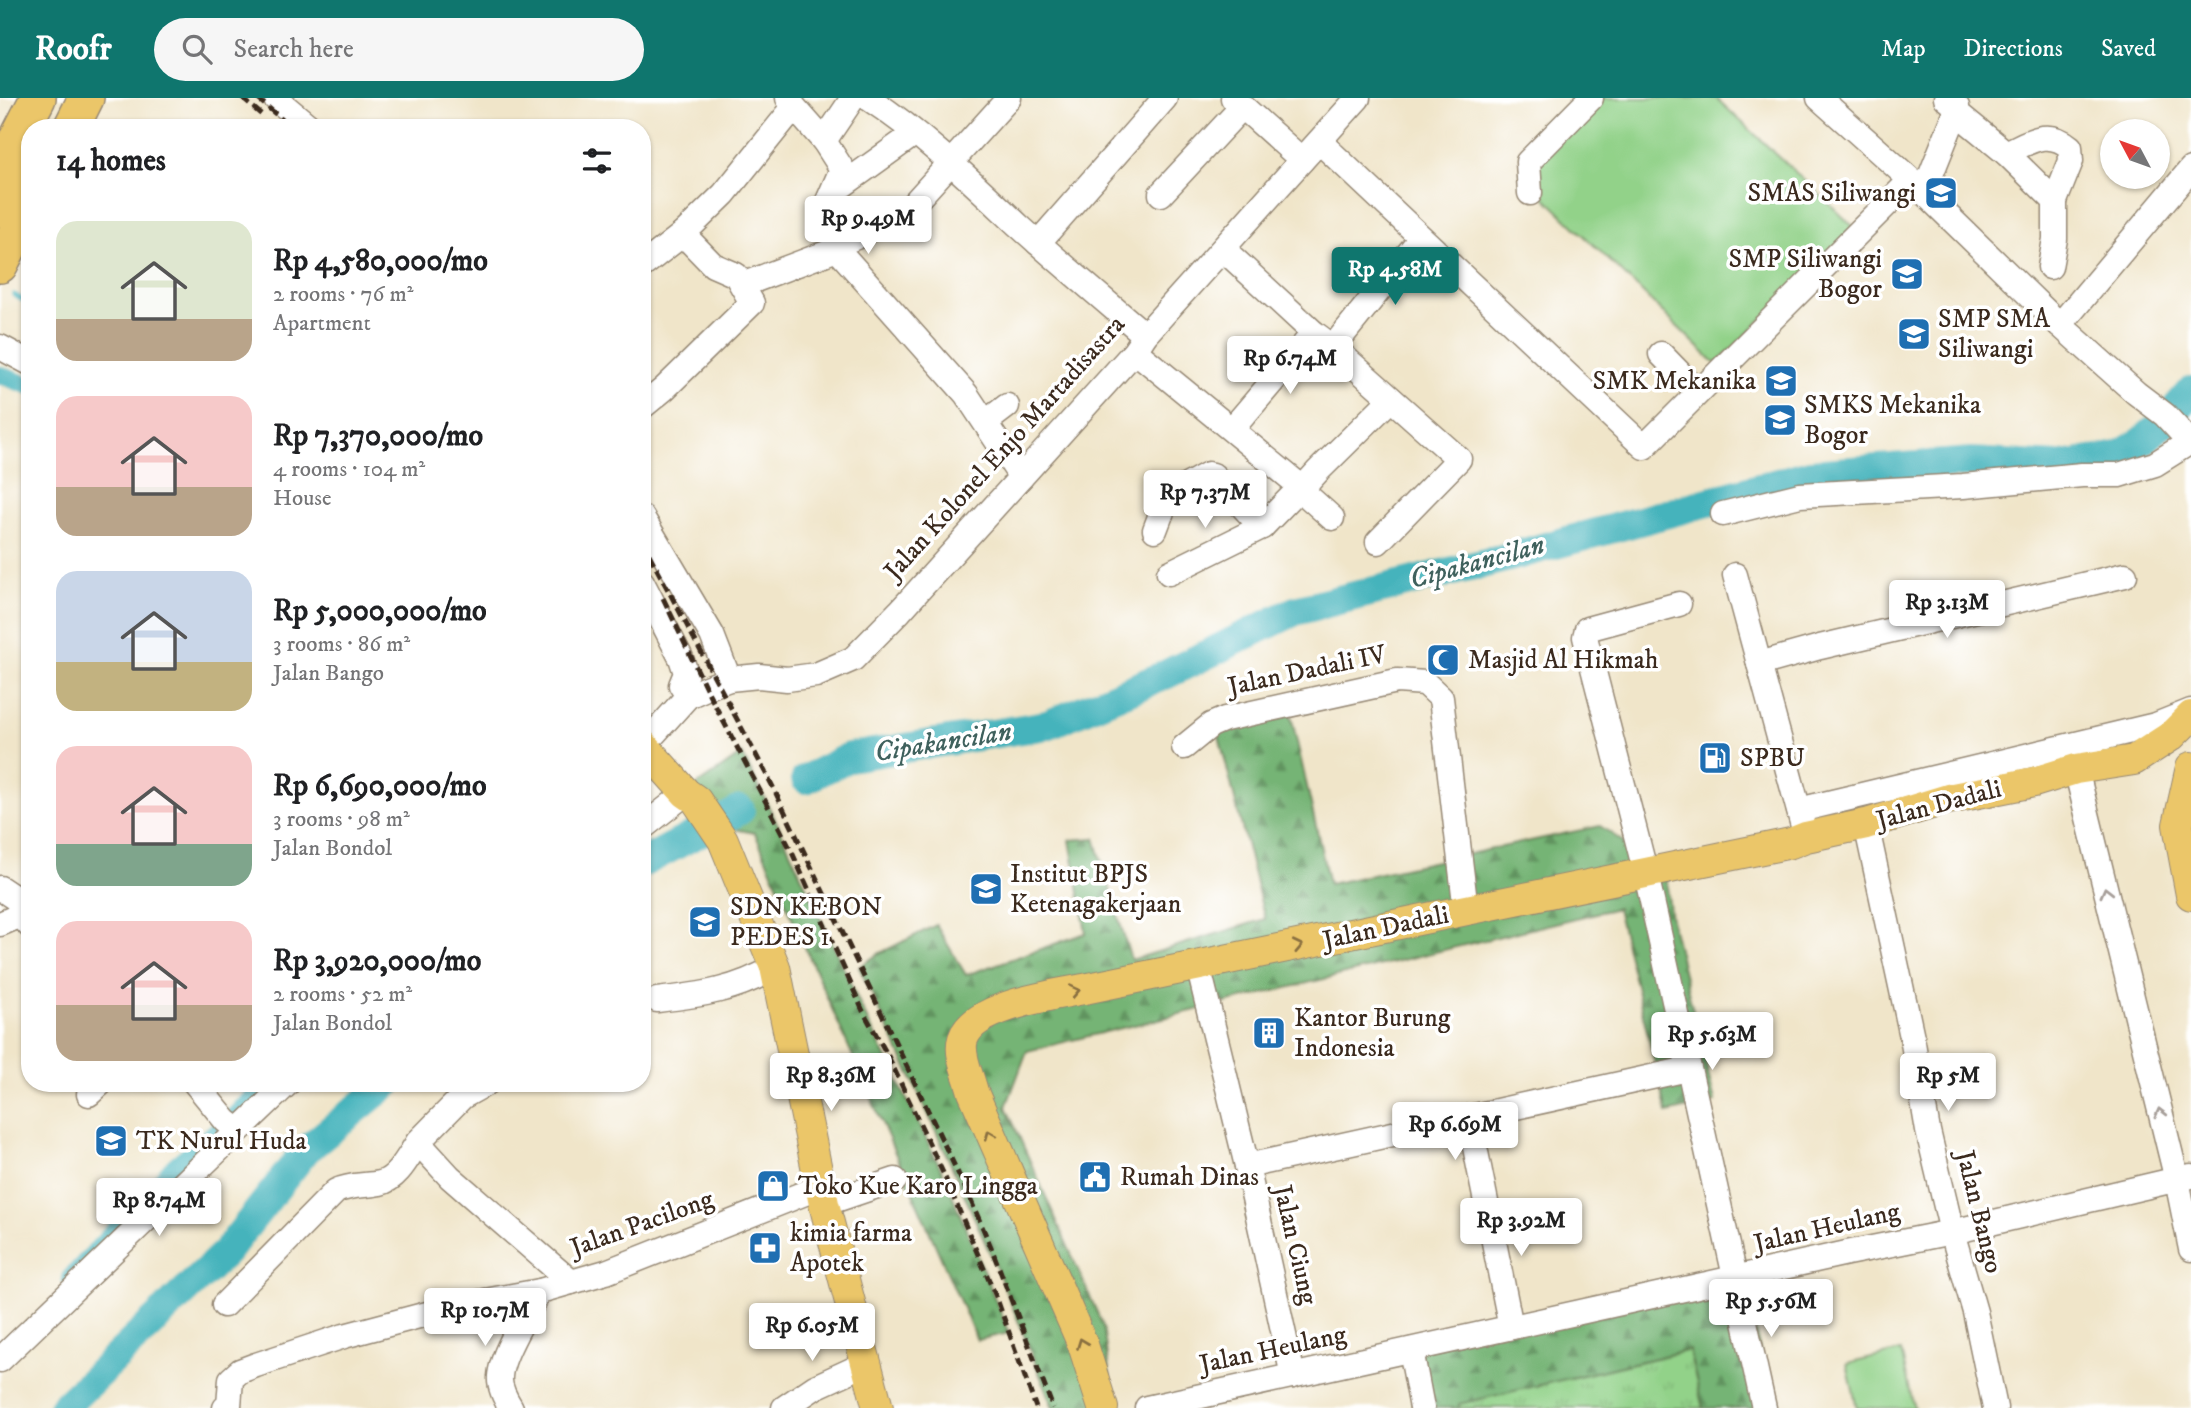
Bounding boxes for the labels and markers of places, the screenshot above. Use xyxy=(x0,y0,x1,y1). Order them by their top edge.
school or university icon: SMAS Siliwangi xyxy=(1922,174,1960,212)
place label: SMAS Siliwangi xyxy=(1747,177,1916,210)
pin: Rp 9.49M xyxy=(796,197,940,256)
place label: SMP Siliwangi Bogor xyxy=(1729,243,1882,306)
pin: Rp 4.58M xyxy=(1323,248,1467,307)
school or university icon: SMP Siliwangi Bogor xyxy=(1888,255,1926,293)
place label: SMP SMA Siliwangi xyxy=(1938,303,2050,366)
school or university icon: SMP SMA Siliwangi xyxy=(1895,315,1933,353)
pin: Rp 6.74M xyxy=(1218,336,1362,396)
school or university icon: SMK Mekanika xyxy=(1762,362,1800,400)
place label: SMK Mekanika xyxy=(1592,365,1756,398)
place label: SMKS Mekanika Bogor xyxy=(1804,389,1981,452)
school or university icon: SMKS Mekanika Bogor xyxy=(1761,401,1799,439)
pin: Rp 7.37M xyxy=(1133,470,1277,530)
pin: Rp 3.13M xyxy=(1875,580,2019,640)
mosque icon: Masjid Al Hikmah xyxy=(1424,641,1462,679)
place label: Masjid Al Hikmah xyxy=(1468,644,1659,677)
fuel station icon: SPBU xyxy=(1696,739,1734,777)
place label: SPBU xyxy=(1740,742,1805,775)
place label: Institut BPJS Ketenagakerjaan xyxy=(1010,858,1182,921)
school or university icon: Institut BPJS Ketenagakerjaan xyxy=(967,870,1005,908)
place label: SDN KEBON PEDES 1 xyxy=(730,891,882,954)
school or university icon: SDN KEBON PEDES 1 xyxy=(686,903,724,941)
place label: Kantor Burung Indonesia xyxy=(1294,1002,1451,1065)
pin: Rp 5.63M xyxy=(1640,1012,1784,1072)
building icon: Kantor Burung Indonesia xyxy=(1250,1014,1288,1052)
pin: Rp 8.36M xyxy=(759,1054,903,1113)
pin: Rp 5M xyxy=(1899,1054,1997,1113)
pin: Rp 6.69M xyxy=(1383,1102,1527,1162)
school or university icon: TK Nurul Huda xyxy=(92,1122,130,1160)
place label: TK Nurul Huda xyxy=(136,1125,307,1158)
public building icon: Rumah Dinas xyxy=(1076,1158,1114,1196)
place label: Rumah Dinas xyxy=(1120,1161,1259,1194)
shop icon: Toko Kue Karo Lingga xyxy=(754,1167,792,1205)
place label: Toko Kue Karo Lingga xyxy=(798,1170,1038,1203)
pin: Rp 8.74M xyxy=(87,1178,231,1238)
pin: Rp 3.92M xyxy=(1449,1198,1593,1258)
place label: kimia farma Apotek xyxy=(790,1217,912,1280)
pharmacy icon: kimia farma Apotek xyxy=(746,1229,784,1267)
pin: Rp 5.56M xyxy=(1699,1280,1843,1339)
pin: Rp 10.7M xyxy=(413,1288,557,1348)
pin: Rp 6.05M xyxy=(740,1304,884,1363)

